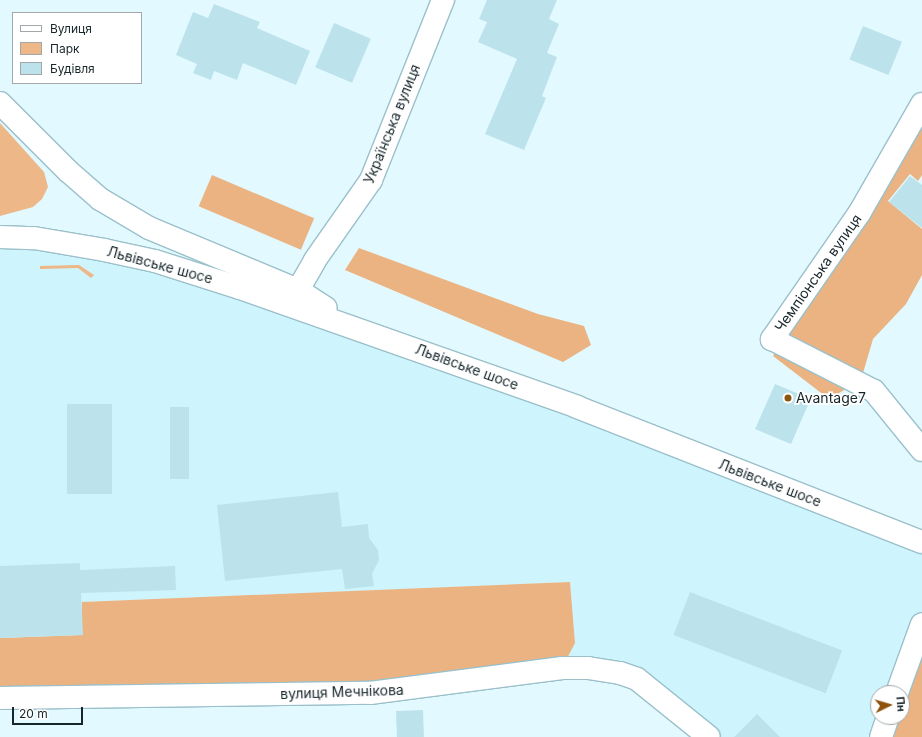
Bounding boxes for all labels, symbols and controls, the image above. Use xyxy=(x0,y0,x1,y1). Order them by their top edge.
legend xyxy=(12,12,142,84)
text: Вулиця xyxy=(50,21,92,36)
text: Парк xyxy=(50,41,80,56)
text: Будівля xyxy=(50,61,95,76)
street label: Українська вулиця xyxy=(360,62,424,186)
street label: Чемпіонська вулиця xyxy=(771,211,865,335)
street label: Львівське шосе xyxy=(105,243,215,287)
street label: Львівське шосе xyxy=(413,341,521,393)
place label: Avantage7 xyxy=(796,390,866,406)
marker: Avantage7 xyxy=(783,393,793,403)
street label: Львівське шосе xyxy=(716,456,824,510)
street label: вулиця Мечнікова xyxy=(280,681,404,703)
north arrow xyxy=(870,685,910,725)
text: Пн xyxy=(893,696,909,712)
scale bar xyxy=(14,699,85,725)
text: 20 m xyxy=(19,706,48,721)

